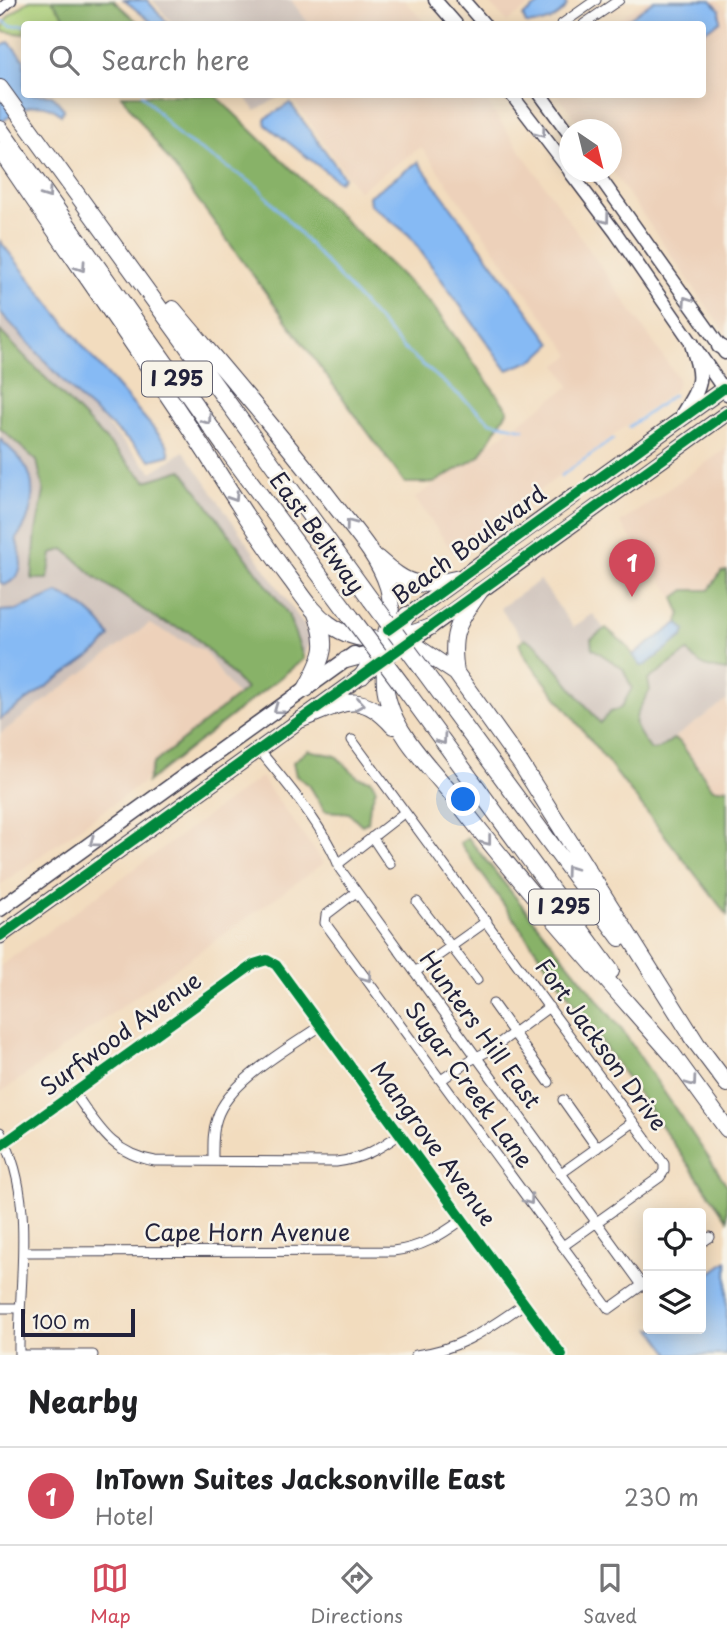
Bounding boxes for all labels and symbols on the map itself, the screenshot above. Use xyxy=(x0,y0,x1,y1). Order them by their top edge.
north arrow xyxy=(559,119,622,182)
one-way arrow xyxy=(532,125,545,138)
one-way arrow xyxy=(39,186,51,199)
one-way arrow xyxy=(597,212,610,224)
one-way arrow xyxy=(73,259,85,272)
one-way arrow xyxy=(682,296,695,309)
road number: I 295 xyxy=(142,362,212,396)
one-way arrow xyxy=(198,412,211,425)
street label: East Beltway xyxy=(262,464,374,600)
street label: Beach Boulevard xyxy=(384,476,553,612)
one-way arrow xyxy=(225,489,238,502)
one-way arrow xyxy=(345,519,358,532)
pin: 1 xyxy=(609,539,655,597)
one-way arrow xyxy=(354,696,366,711)
one-way arrow xyxy=(273,700,286,713)
one-way arrow xyxy=(434,732,446,745)
your location xyxy=(446,782,480,816)
one-way arrow xyxy=(89,833,102,846)
one-way arrow xyxy=(479,833,492,845)
one-way arrow xyxy=(566,865,578,878)
road number: I 295 xyxy=(529,890,599,925)
street label: Hunters Hill East xyxy=(412,943,550,1115)
street label: Fort Jackson Drive xyxy=(528,951,677,1138)
street label: Surfwood Avenue xyxy=(32,962,208,1103)
one-way arrow xyxy=(359,969,371,982)
street label: Sugar Creek Lane xyxy=(398,993,543,1175)
street label: Mangrove Avenue xyxy=(362,1053,506,1233)
one-way arrow xyxy=(684,1074,697,1087)
one-way arrow xyxy=(521,1192,534,1205)
street label: Cape Horn Avenue xyxy=(144,1214,350,1249)
scale bar xyxy=(21,1306,135,1338)

